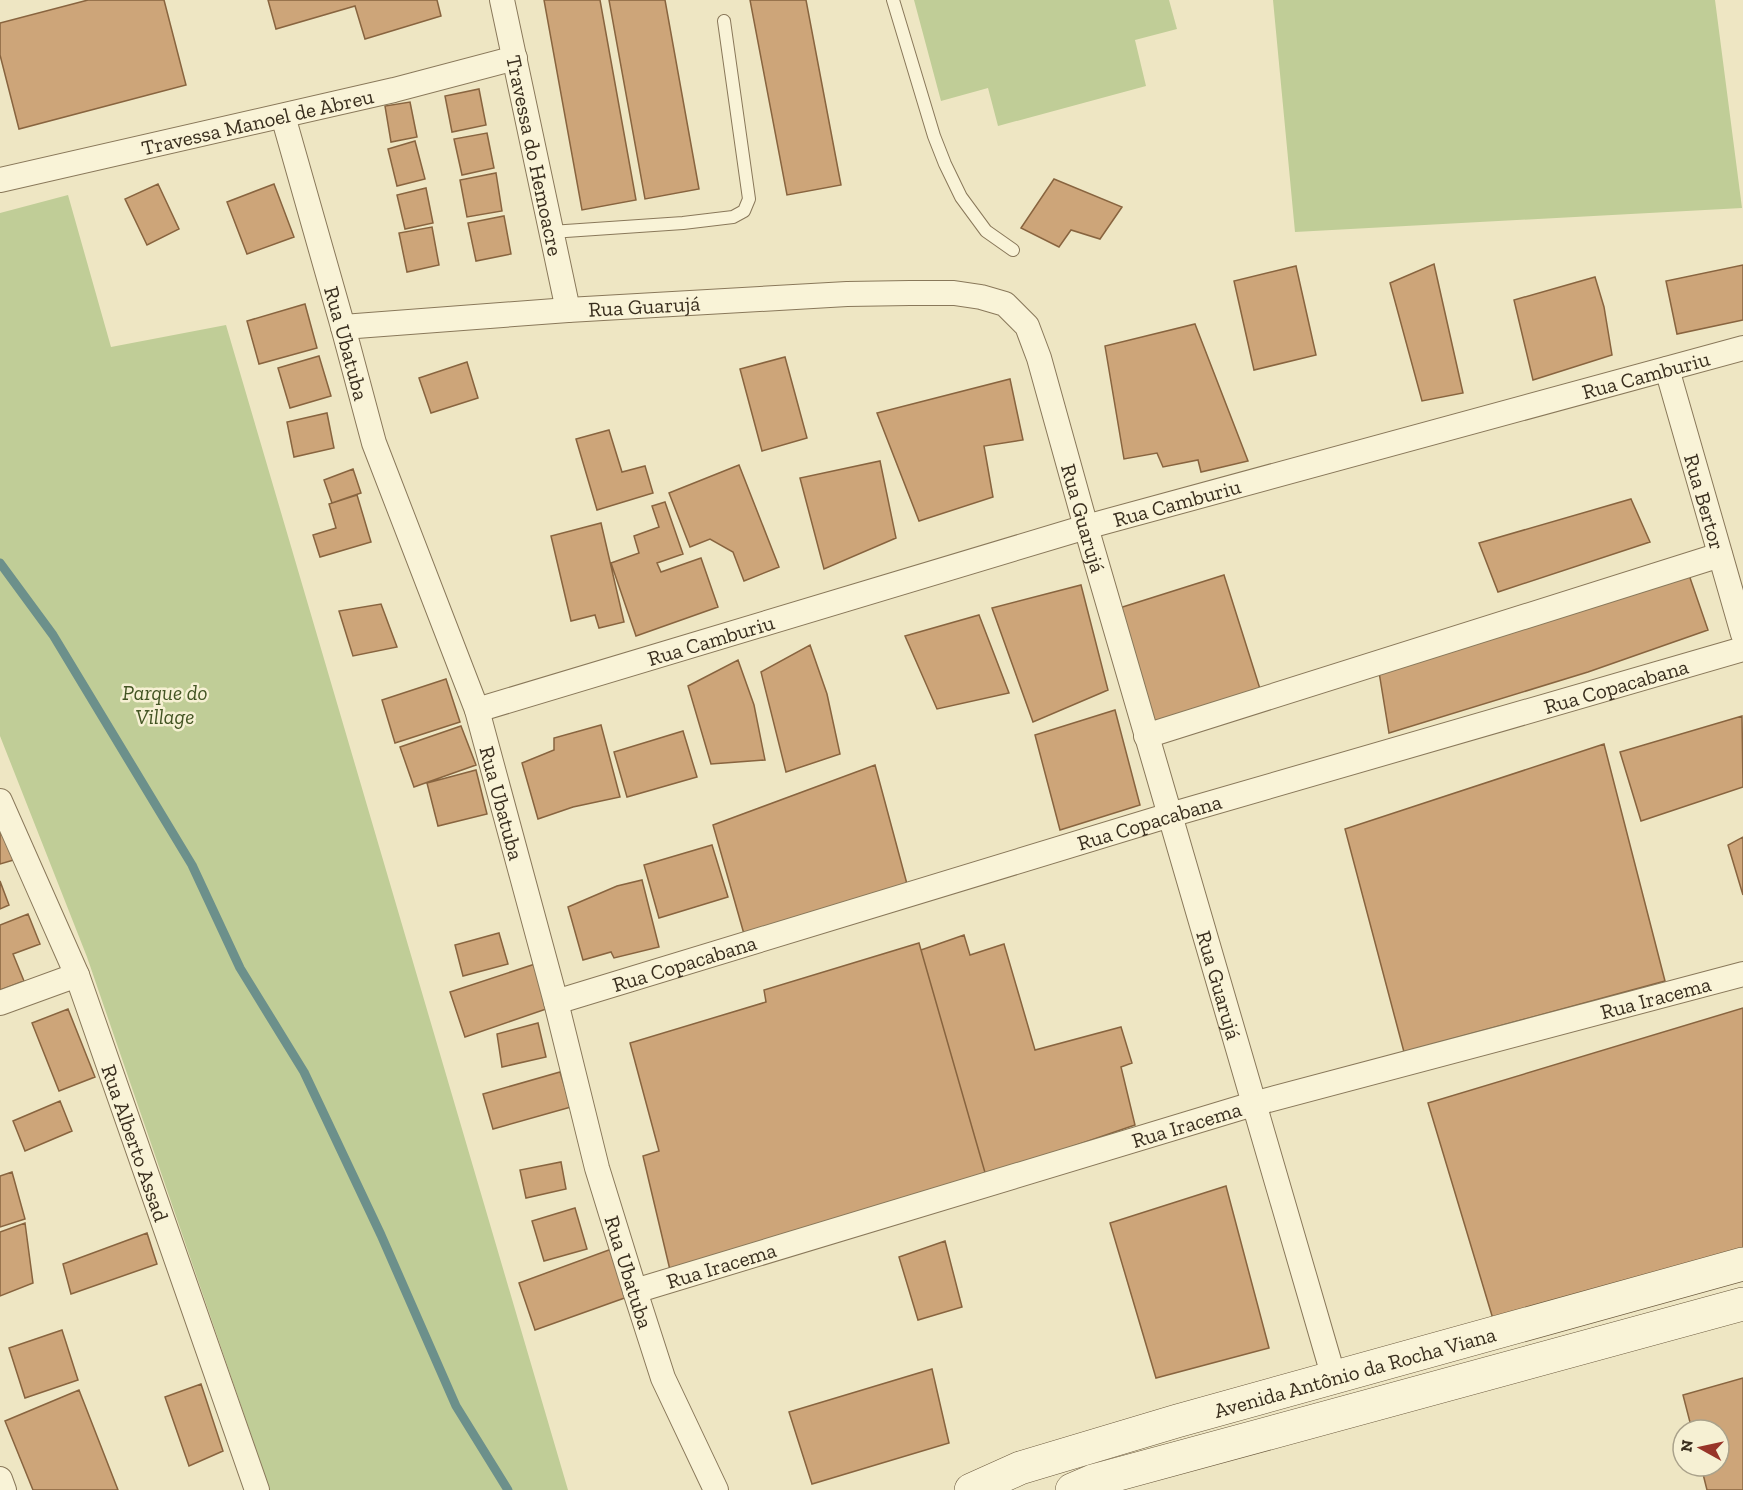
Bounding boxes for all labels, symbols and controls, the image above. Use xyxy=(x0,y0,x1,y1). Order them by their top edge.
street label: Travessa do Hemoacre xyxy=(502,53,569,258)
street label: Travessa Manoel de Abreu xyxy=(139,83,376,160)
street label: Rua Ubatuba xyxy=(320,283,374,403)
street label: Rua Guarujá xyxy=(588,290,701,321)
street label: Rua Camburiu xyxy=(1579,345,1712,404)
street label: Rua Bertor xyxy=(1679,451,1731,552)
street label: Rua Guarujá xyxy=(1056,461,1111,576)
street label: Rua Camburiu xyxy=(1110,473,1244,532)
street label: Rua Camburiu xyxy=(644,609,777,671)
street label: Rua Copacabana xyxy=(1541,653,1691,719)
park label: Parque do Village xyxy=(122,680,208,729)
street label: Rua Ubatuba xyxy=(475,743,530,863)
street label: Rua Copacabana xyxy=(1074,788,1224,855)
street label: Rua Guarujá xyxy=(1192,927,1247,1042)
street label: Rua Copacabana xyxy=(609,929,759,997)
street label: Rua Iracema xyxy=(1597,971,1713,1024)
street label: Rua Alberto Assad xyxy=(97,1061,175,1225)
street label: Rua Iracema xyxy=(1128,1096,1244,1153)
street label: Rua Ubatuba xyxy=(600,1212,659,1332)
street label: Rua Iracema xyxy=(663,1237,779,1293)
street label: Avenida Antônio da Rocha Viana xyxy=(1211,1321,1498,1423)
north arrow xyxy=(1671,1418,1731,1478)
text: N xyxy=(1676,1439,1697,1453)

